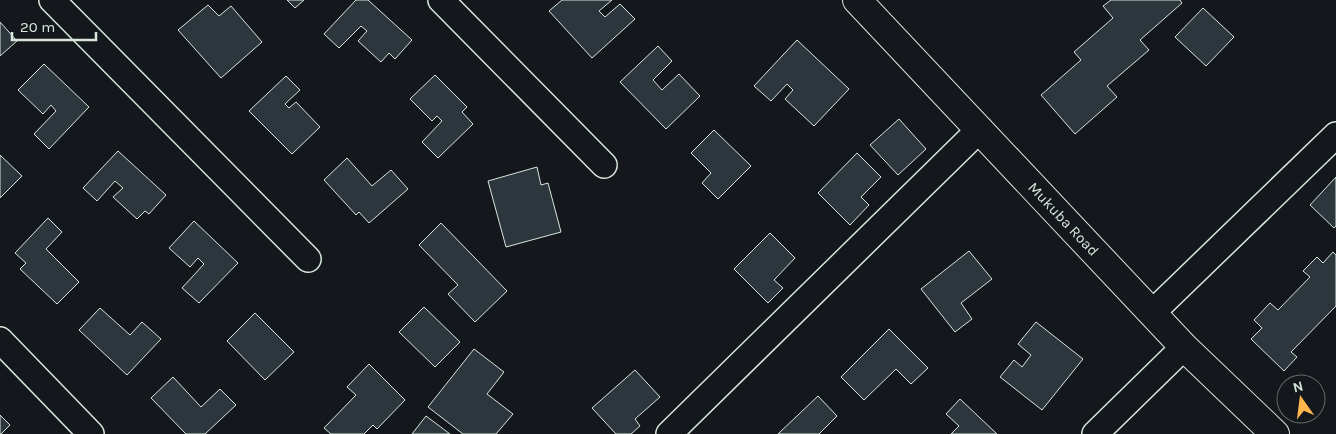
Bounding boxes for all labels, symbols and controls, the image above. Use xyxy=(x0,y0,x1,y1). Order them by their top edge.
scale bar xyxy=(12,10,96,42)
text: 20 m xyxy=(20,18,55,36)
street label: Mukuba Road xyxy=(1024,178,1102,260)
north arrow xyxy=(1276,374,1326,424)
text: N xyxy=(1291,377,1305,396)

